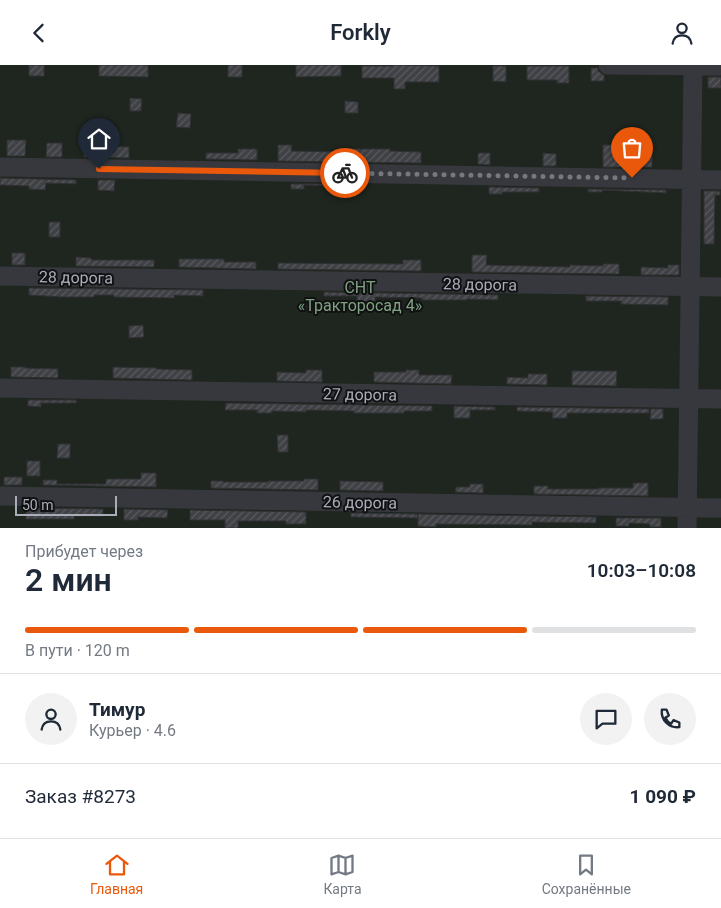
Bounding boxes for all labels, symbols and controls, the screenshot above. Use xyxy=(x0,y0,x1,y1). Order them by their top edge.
icon: back xyxy=(25,19,53,47)
icon: person xyxy=(668,19,696,47)
text: Forkly xyxy=(330,20,391,45)
pin xyxy=(78,118,120,169)
icon: home xyxy=(85,125,113,153)
pin xyxy=(611,127,653,178)
icon: bag xyxy=(618,134,646,162)
courier xyxy=(320,148,370,198)
icon: bike xyxy=(331,159,359,187)
street label: 28 дорога xyxy=(39,267,113,288)
street label: 28 дорога xyxy=(443,274,517,295)
park label: СНТ «Тракторосад 4» xyxy=(298,278,422,315)
street label: 27 дорога xyxy=(323,384,397,405)
street label: 26 дорога xyxy=(323,492,397,513)
scale bar xyxy=(15,493,118,516)
text: 50 m xyxy=(22,497,54,513)
text: Прибудет через xyxy=(25,542,143,561)
text: 10:03–10:08 xyxy=(587,559,696,582)
text: 2 мин xyxy=(25,561,112,599)
text: В пути · 120 m xyxy=(25,641,130,660)
button: person xyxy=(25,693,77,745)
button: chat xyxy=(580,693,632,745)
button: phone xyxy=(644,693,696,745)
text: Тимур xyxy=(89,698,145,721)
text: Курьер · 4.6 xyxy=(89,721,176,740)
text: Заказ #8273 xyxy=(25,785,136,808)
text: 1 090 ₽ xyxy=(630,785,696,808)
tab: Главная xyxy=(90,851,143,897)
tab: Карта xyxy=(323,851,362,897)
tab: Сохранённые xyxy=(542,851,631,897)

